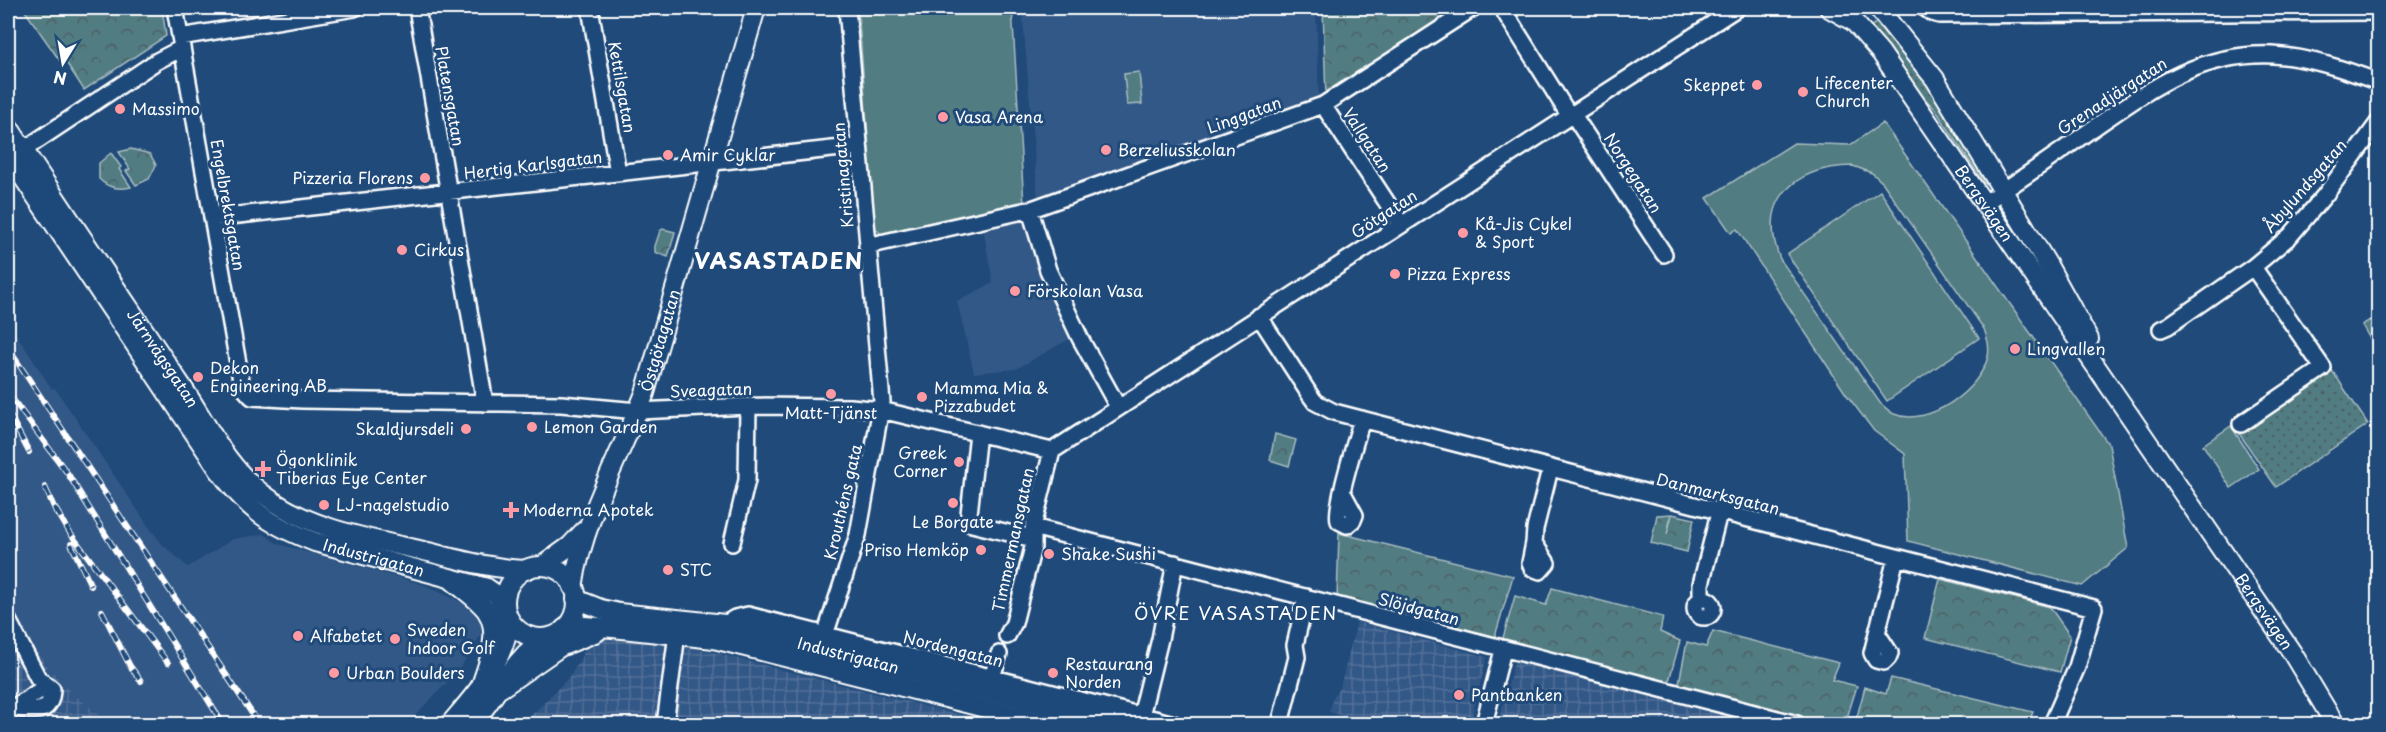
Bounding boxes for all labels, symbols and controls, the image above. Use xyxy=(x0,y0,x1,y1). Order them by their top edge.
north arrow xyxy=(33,33,93,93)
street label: Kettilsgatan xyxy=(603,39,643,134)
street label: Platensgatan xyxy=(430,44,472,148)
street label: Grenadjärgatan xyxy=(2052,51,2171,140)
text: N xyxy=(51,66,68,92)
place label: Lifecenter Church xyxy=(1815,70,1893,112)
place label: Skeppet xyxy=(1683,72,1745,96)
marker: Skeppet xyxy=(1750,78,1764,92)
marker: Lifecenter Church xyxy=(1796,85,1810,99)
street label: Linggatan xyxy=(1203,89,1284,139)
place label: Massimo xyxy=(132,96,200,120)
marker: Massimo xyxy=(113,102,127,116)
street label: Vallgatan xyxy=(1338,102,1398,177)
place label: Vasa Arena xyxy=(955,104,1043,128)
marker: Vasa Arena xyxy=(936,110,950,124)
street label: Kristinagatan xyxy=(825,121,859,229)
street label: Norgegatan xyxy=(1599,128,1669,217)
street label: Åbylundsgatan xyxy=(2257,133,2352,237)
street label: Engelbrektsgatan xyxy=(206,137,252,272)
place label: Berzeliusskolan xyxy=(1118,137,1236,161)
place label: Amir Cyklar xyxy=(680,142,776,166)
marker: Berzeliusskolan xyxy=(1099,143,1113,157)
street label: Hertig Karlsgatan xyxy=(462,144,603,184)
marker: Amir Cyklar xyxy=(661,148,675,162)
street label: Bergsvägen xyxy=(1950,160,2020,246)
place label: Pizzeria Florens xyxy=(292,165,413,189)
marker: Pizzeria Florens xyxy=(418,171,432,185)
street label: Götgatan xyxy=(1346,183,1421,244)
place label: Kå-Jis Cykel & Sport xyxy=(1475,211,1572,253)
marker: Kå-Jis Cykel & Sport xyxy=(1456,226,1470,240)
place label: Cirkus xyxy=(414,237,464,261)
marker: Cirkus xyxy=(395,243,409,257)
district label: VASASTADEN xyxy=(694,243,864,276)
place label: Pizza Express xyxy=(1407,261,1511,285)
marker: Pizza Express xyxy=(1388,267,1402,281)
place label: Förskolan Vasa xyxy=(1027,278,1143,302)
marker: Förskolan Vasa xyxy=(1008,284,1022,298)
street label: Östgötagatan xyxy=(633,286,685,394)
street label: Järnvägsgatan xyxy=(122,303,205,412)
place label: Lingvallen xyxy=(2027,336,2106,360)
marker: Lingvallen xyxy=(2008,342,2022,356)
place label: Dekon Engineering AB xyxy=(210,355,327,397)
marker: Dekon Engineering AB xyxy=(191,370,205,384)
place label: Mamma Mia & Pizzabudet xyxy=(934,375,1049,417)
street label: Sveagatan xyxy=(669,376,753,402)
marker: Matt-Tjänst xyxy=(824,387,838,401)
marker: Mamma Mia & Pizzabudet xyxy=(915,390,929,404)
place label: Matt-Tjänst xyxy=(785,400,877,424)
place label: Lemon Garden xyxy=(544,414,657,438)
place label: Skaldjursdeli xyxy=(355,416,454,440)
marker: Lemon Garden xyxy=(525,420,539,434)
marker: Skaldjursdeli xyxy=(459,422,473,436)
place label: Greek Corner xyxy=(893,440,948,482)
street label: Krouthéns gata xyxy=(817,441,867,562)
place label: Ögonklinik Tiberias Eye Center xyxy=(276,447,427,489)
marker: Greek Corner xyxy=(952,455,966,469)
marker: Ögonklinik Tiberias Eye Center xyxy=(254,460,272,478)
street label: Timmermansgatan xyxy=(985,465,1039,614)
street label: Danmarksgatan xyxy=(1654,466,1782,520)
place label: LJ-nagelstudio xyxy=(336,492,449,516)
marker: Le Borgate xyxy=(946,496,960,510)
place label: Moderna Apotek xyxy=(523,497,654,521)
marker: LJ-nagelstudio xyxy=(317,498,331,512)
marker: Moderna Apotek xyxy=(504,503,518,517)
place label: Le Borgate xyxy=(912,509,994,533)
street label: Industrigatan xyxy=(320,532,427,582)
place label: Priso Hemköp xyxy=(864,537,969,561)
place label: Shake Sushi xyxy=(1061,541,1156,565)
marker: Priso Hemköp xyxy=(974,543,988,557)
marker: Shake Sushi xyxy=(1042,547,1056,561)
place label: STC xyxy=(680,557,712,581)
marker: STC xyxy=(661,563,675,577)
street label: Bergsvägen xyxy=(2230,568,2300,654)
street label: Slöjdgatan xyxy=(1376,586,1463,630)
district label: ÖVRE VASASTADEN xyxy=(1134,599,1338,626)
place label: Sweden Indoor Golf xyxy=(407,617,496,659)
place label: Alfabetet xyxy=(310,623,382,647)
street label: Nordengatan xyxy=(901,624,1006,672)
marker: Alfabetet xyxy=(291,629,305,643)
street label: Industrigatan xyxy=(795,630,902,679)
marker: Sweden Indoor Golf xyxy=(388,632,402,646)
place label: Restaurang Norden xyxy=(1065,651,1153,693)
place label: Urban Boulders xyxy=(346,660,465,684)
marker: Urban Boulders xyxy=(327,666,341,680)
marker: Restaurang Norden xyxy=(1046,666,1060,680)
place label: Pantbanken xyxy=(1471,682,1563,706)
marker: Pantbanken xyxy=(1452,688,1466,702)

